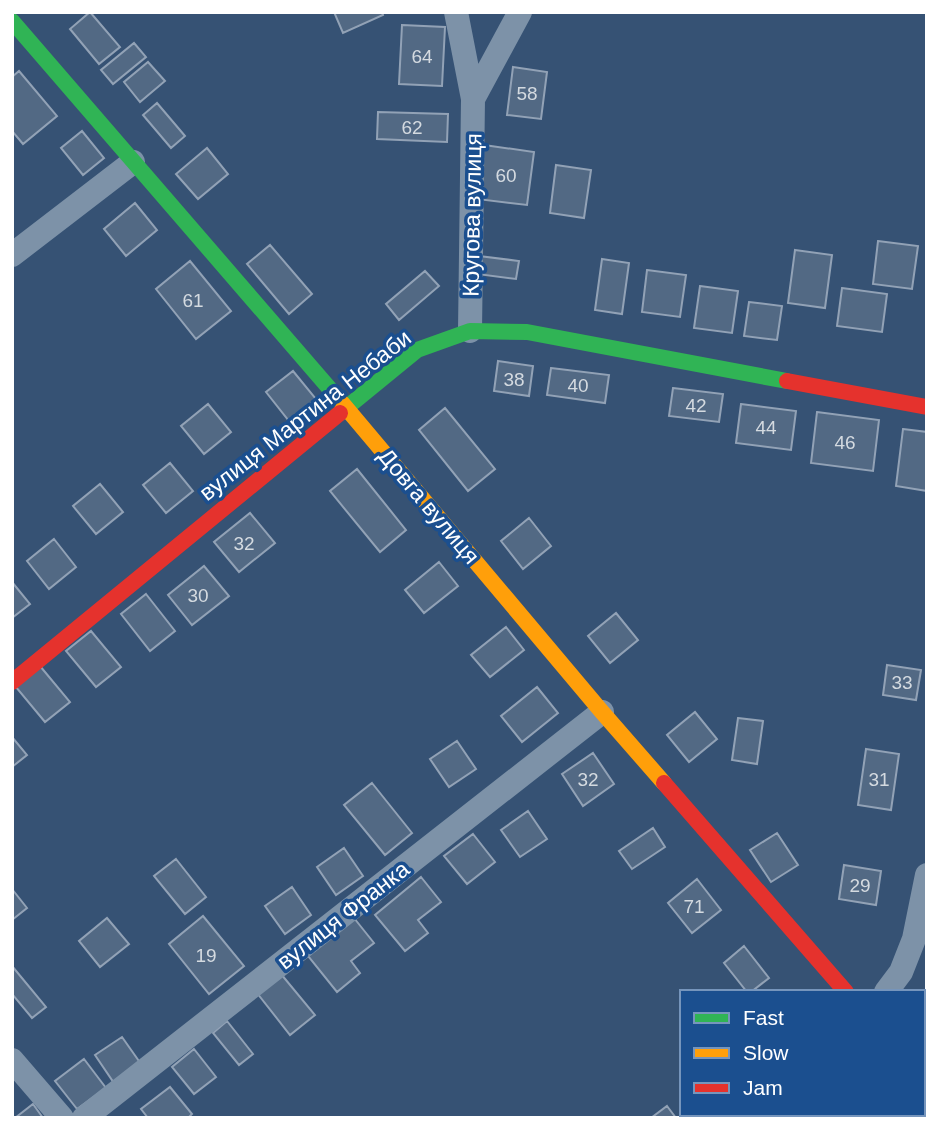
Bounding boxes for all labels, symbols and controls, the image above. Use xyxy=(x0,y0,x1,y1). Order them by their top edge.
house number: 64 xyxy=(411,46,433,67)
house number: 58 xyxy=(516,83,538,104)
house number: 62 xyxy=(401,117,423,138)
street label: Кругова вулиця xyxy=(458,133,486,297)
house number: 60 xyxy=(495,165,517,186)
house number: 61 xyxy=(182,290,204,311)
street label: вулиця Мартина Небаби xyxy=(194,324,416,506)
house number: 38 xyxy=(503,369,525,390)
house number: 40 xyxy=(567,375,589,396)
house number: 42 xyxy=(685,395,707,416)
house number: 44 xyxy=(755,417,777,438)
house number: 46 xyxy=(834,432,856,453)
street label: Довга вулиця xyxy=(373,443,485,569)
house number: 32 xyxy=(233,533,255,554)
house number: 30 xyxy=(187,585,209,606)
house number: 33 xyxy=(891,672,913,693)
house number: 32 xyxy=(577,769,599,790)
house number: 31 xyxy=(868,769,890,790)
street label: вулиця Франка xyxy=(272,855,414,975)
house number: 29 xyxy=(849,875,871,896)
house number: 71 xyxy=(683,896,705,917)
house number: 19 xyxy=(195,945,217,966)
legend xyxy=(680,990,925,1116)
text: Fast xyxy=(743,1006,784,1029)
text: Slow xyxy=(743,1041,789,1064)
text: Jam xyxy=(743,1076,783,1099)

